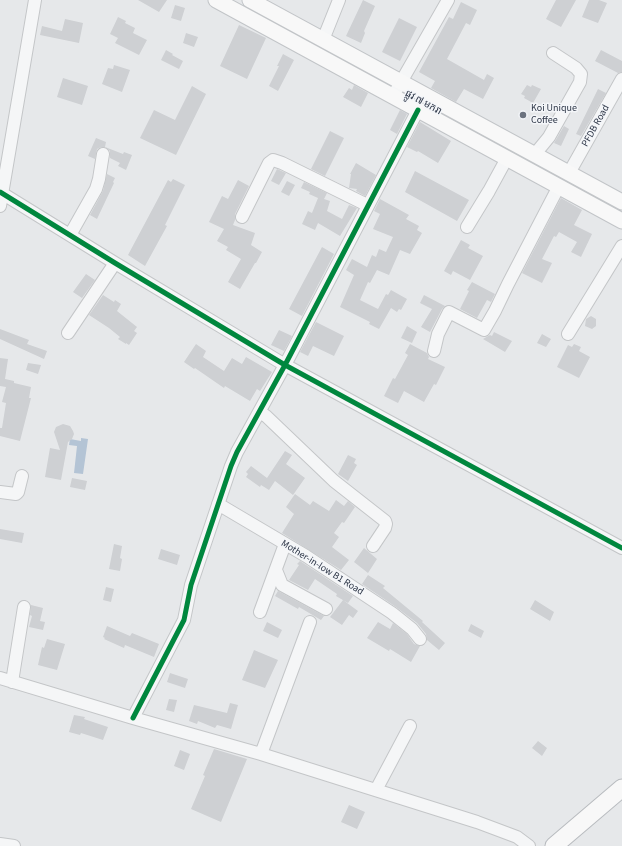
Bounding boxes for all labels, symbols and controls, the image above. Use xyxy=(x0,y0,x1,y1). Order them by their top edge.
street label: ផ្លូវ ៧ មករា xyxy=(402,88,444,118)
place label: Koi Unique Coffee xyxy=(531,103,577,126)
street label: PFDB Road xyxy=(580,103,612,149)
marker: Koi Unique Coffee xyxy=(518,110,528,120)
street label: Mother-in-low B1 Road xyxy=(278,538,366,598)

